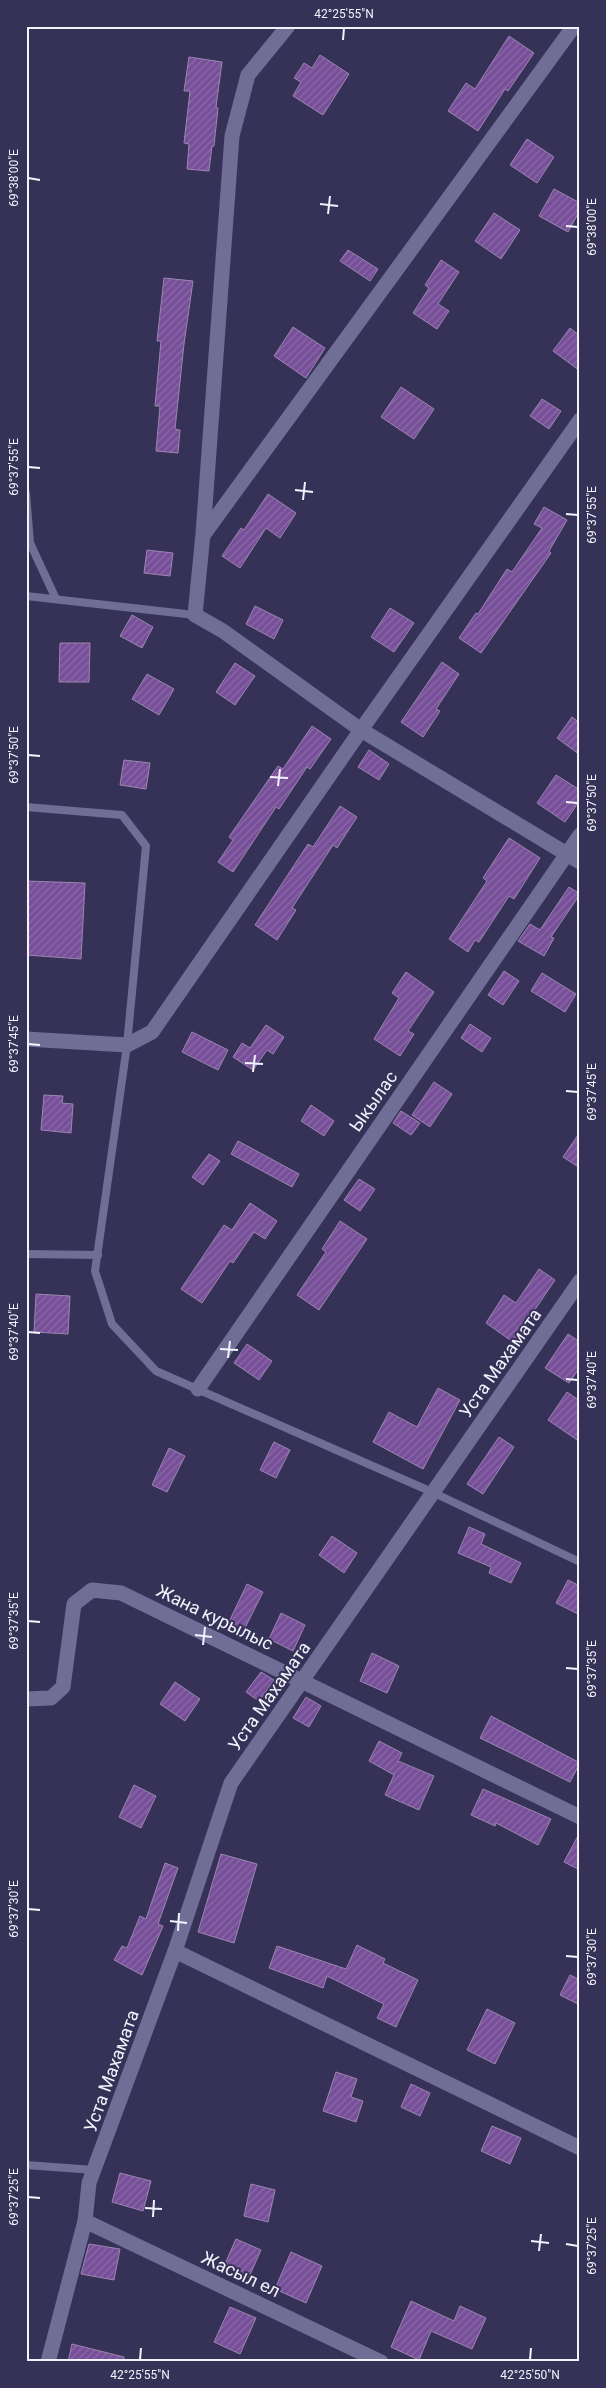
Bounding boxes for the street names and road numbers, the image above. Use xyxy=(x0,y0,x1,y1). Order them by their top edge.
street label: Ыкылас xyxy=(345,1067,401,1135)
street label: Уста Махамата xyxy=(455,1304,545,1422)
street label: Жана курылыс xyxy=(153,1580,277,1654)
street label: Уста Махамата xyxy=(224,1637,314,1755)
street label: Уста Махамата xyxy=(79,2007,143,2135)
street label: Жасыл ел xyxy=(198,2247,284,2301)

